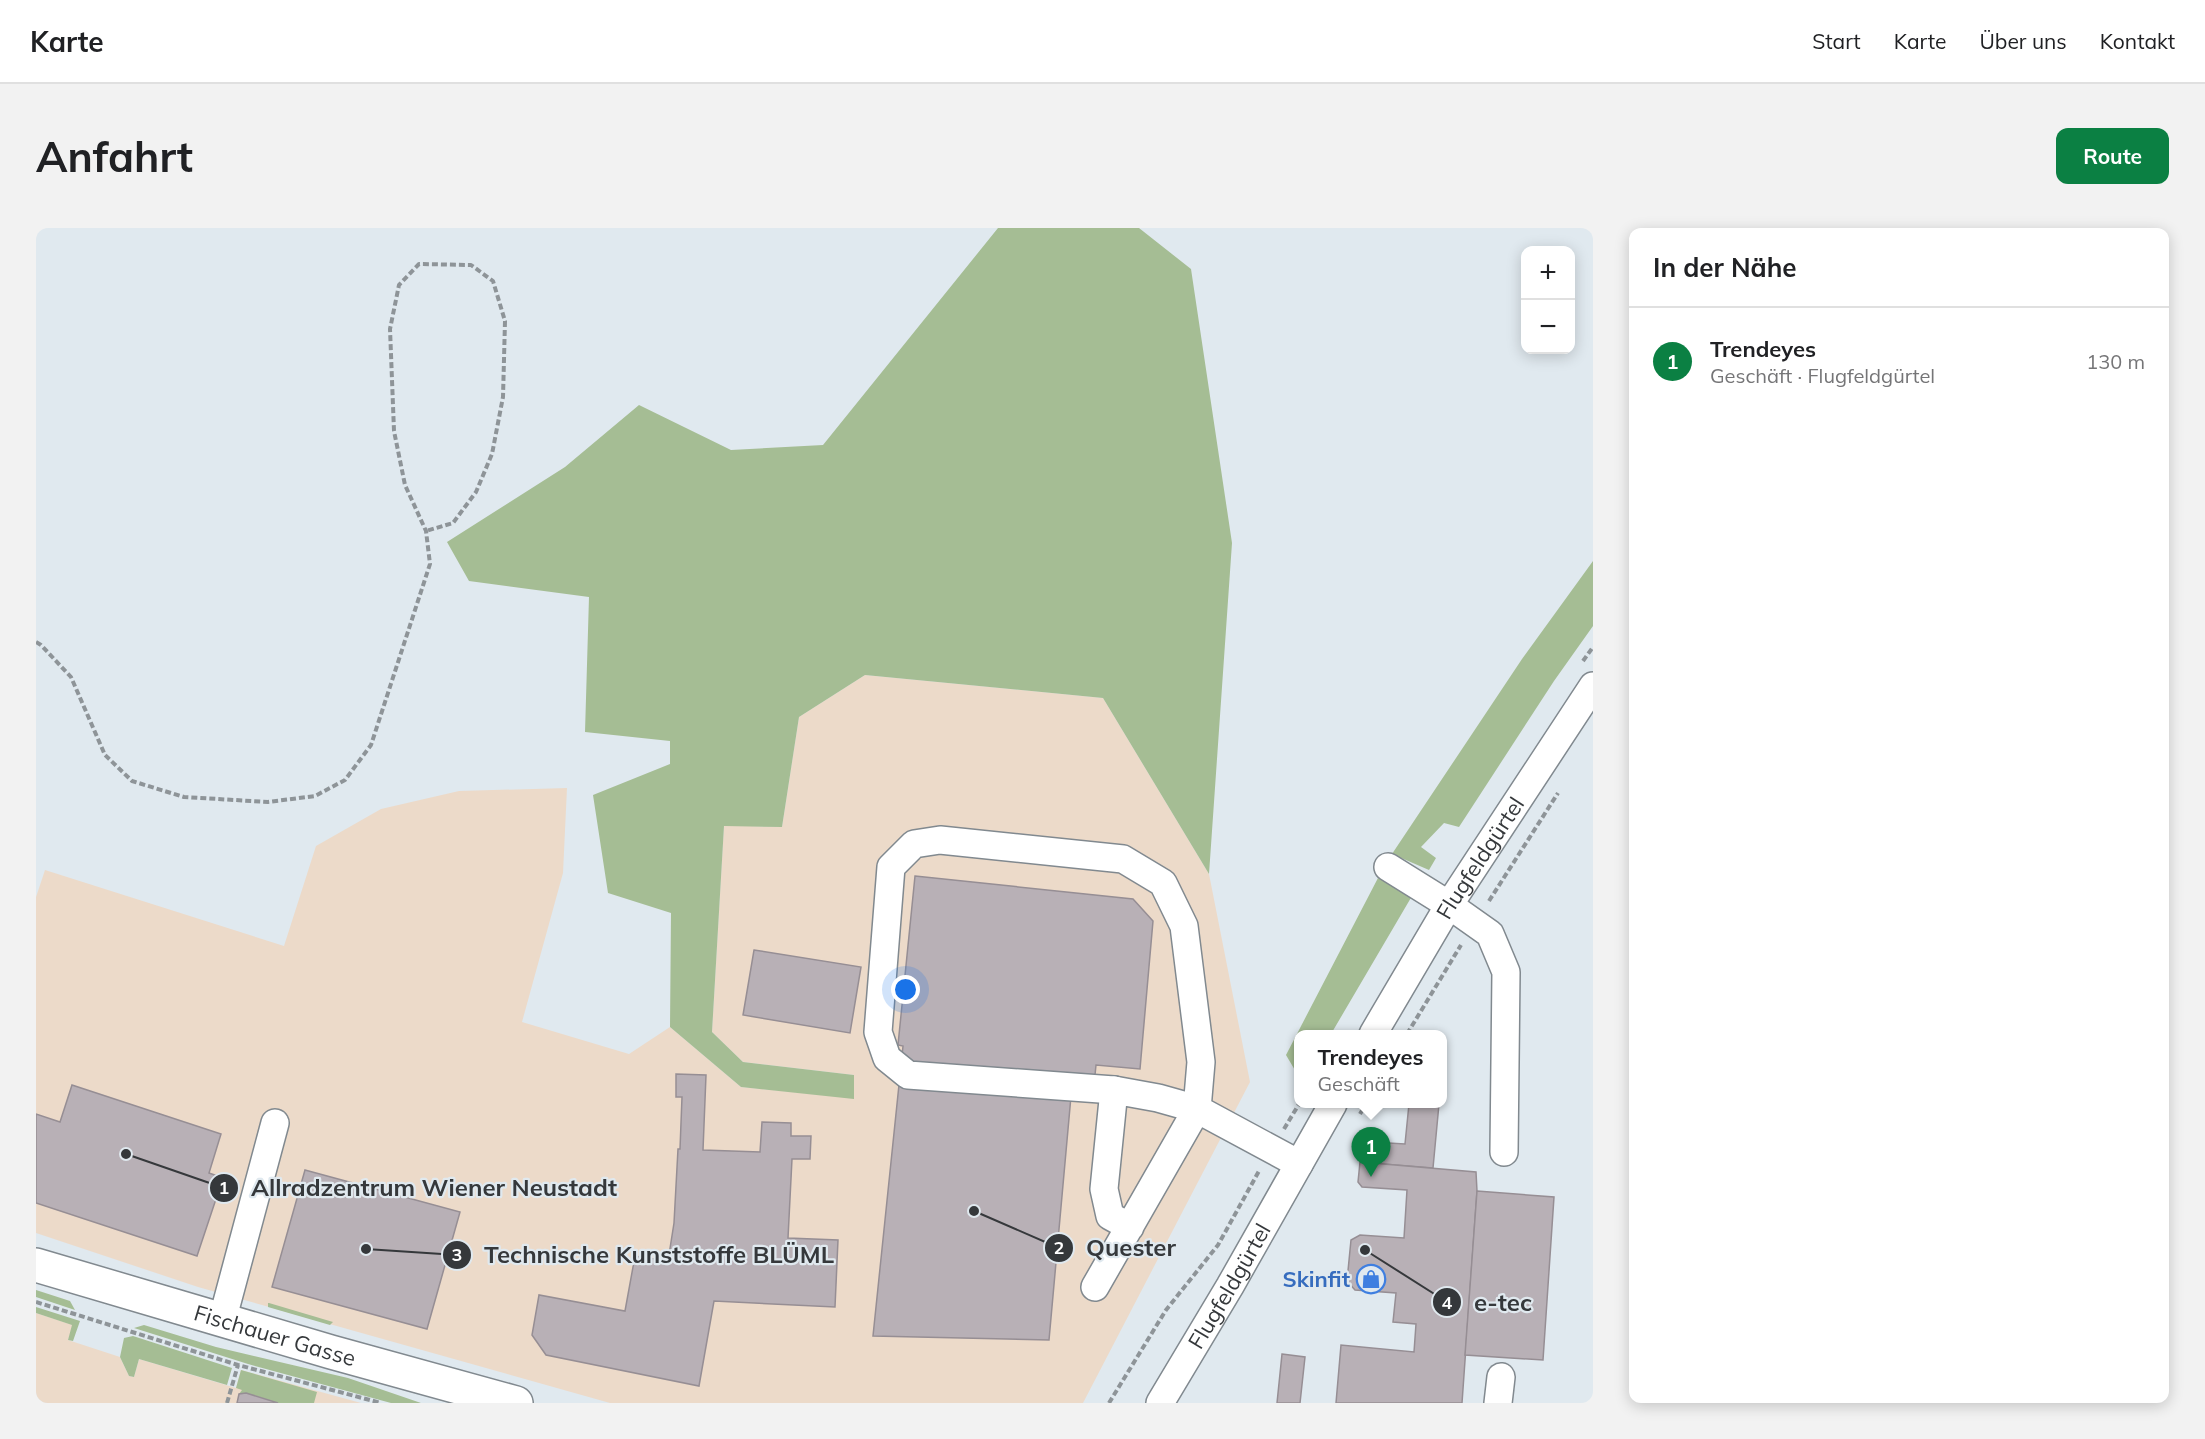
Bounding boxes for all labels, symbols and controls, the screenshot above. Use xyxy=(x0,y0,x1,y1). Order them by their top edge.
text: Karte xyxy=(30,24,104,59)
text: Start xyxy=(1812,28,1861,54)
text: Karte xyxy=(1894,28,1946,54)
text: Über uns xyxy=(1979,28,2067,54)
text: Kontakt xyxy=(2100,28,2175,54)
button: Route xyxy=(2056,128,2169,184)
text: Anfahrt xyxy=(36,130,193,183)
map controls xyxy=(1521,246,1575,354)
button: + xyxy=(1521,246,1575,300)
text: In der Nähe xyxy=(1653,251,1797,284)
button: − xyxy=(1521,300,1575,354)
text: Trendeyes xyxy=(1710,335,1816,363)
text: 1 xyxy=(1667,349,1679,374)
text: 130 m xyxy=(2086,349,2145,374)
text: Geschäft · Flugfeldgürtel xyxy=(1710,363,1935,388)
street label: Flugfeldgürtel xyxy=(1430,792,1530,924)
your location xyxy=(891,975,920,1004)
popup xyxy=(1294,1030,1447,1108)
text: Trendeyes xyxy=(1317,1043,1424,1071)
text: Geschäft xyxy=(1317,1071,1400,1096)
pin: 1 xyxy=(1352,1128,1390,1177)
callout: Allradzentrum Wiener Neustadt xyxy=(209,1167,629,1209)
text: Allradzentrum Wiener Neustadt xyxy=(251,1172,617,1202)
text: 1 xyxy=(219,1176,229,1199)
street label: Flugfeldgürtel xyxy=(1182,1218,1277,1354)
callout: Quester xyxy=(1044,1227,1188,1269)
text: Quester xyxy=(1086,1232,1176,1262)
callout: Technische Kunststoffe BLÜML xyxy=(442,1234,846,1276)
text: 2 xyxy=(1054,1236,1064,1259)
text: Technische Kunststoffe BLÜML xyxy=(484,1239,834,1269)
text: 3 xyxy=(452,1243,462,1266)
shop icon: Skinfit xyxy=(1355,1263,1387,1295)
place label: Skinfit xyxy=(1283,1265,1350,1293)
callout: e-tec xyxy=(1432,1281,1544,1323)
text: e-tec xyxy=(1474,1287,1532,1317)
text: 4 xyxy=(1442,1291,1453,1314)
street label: Fischauer Gasse xyxy=(191,1298,359,1372)

